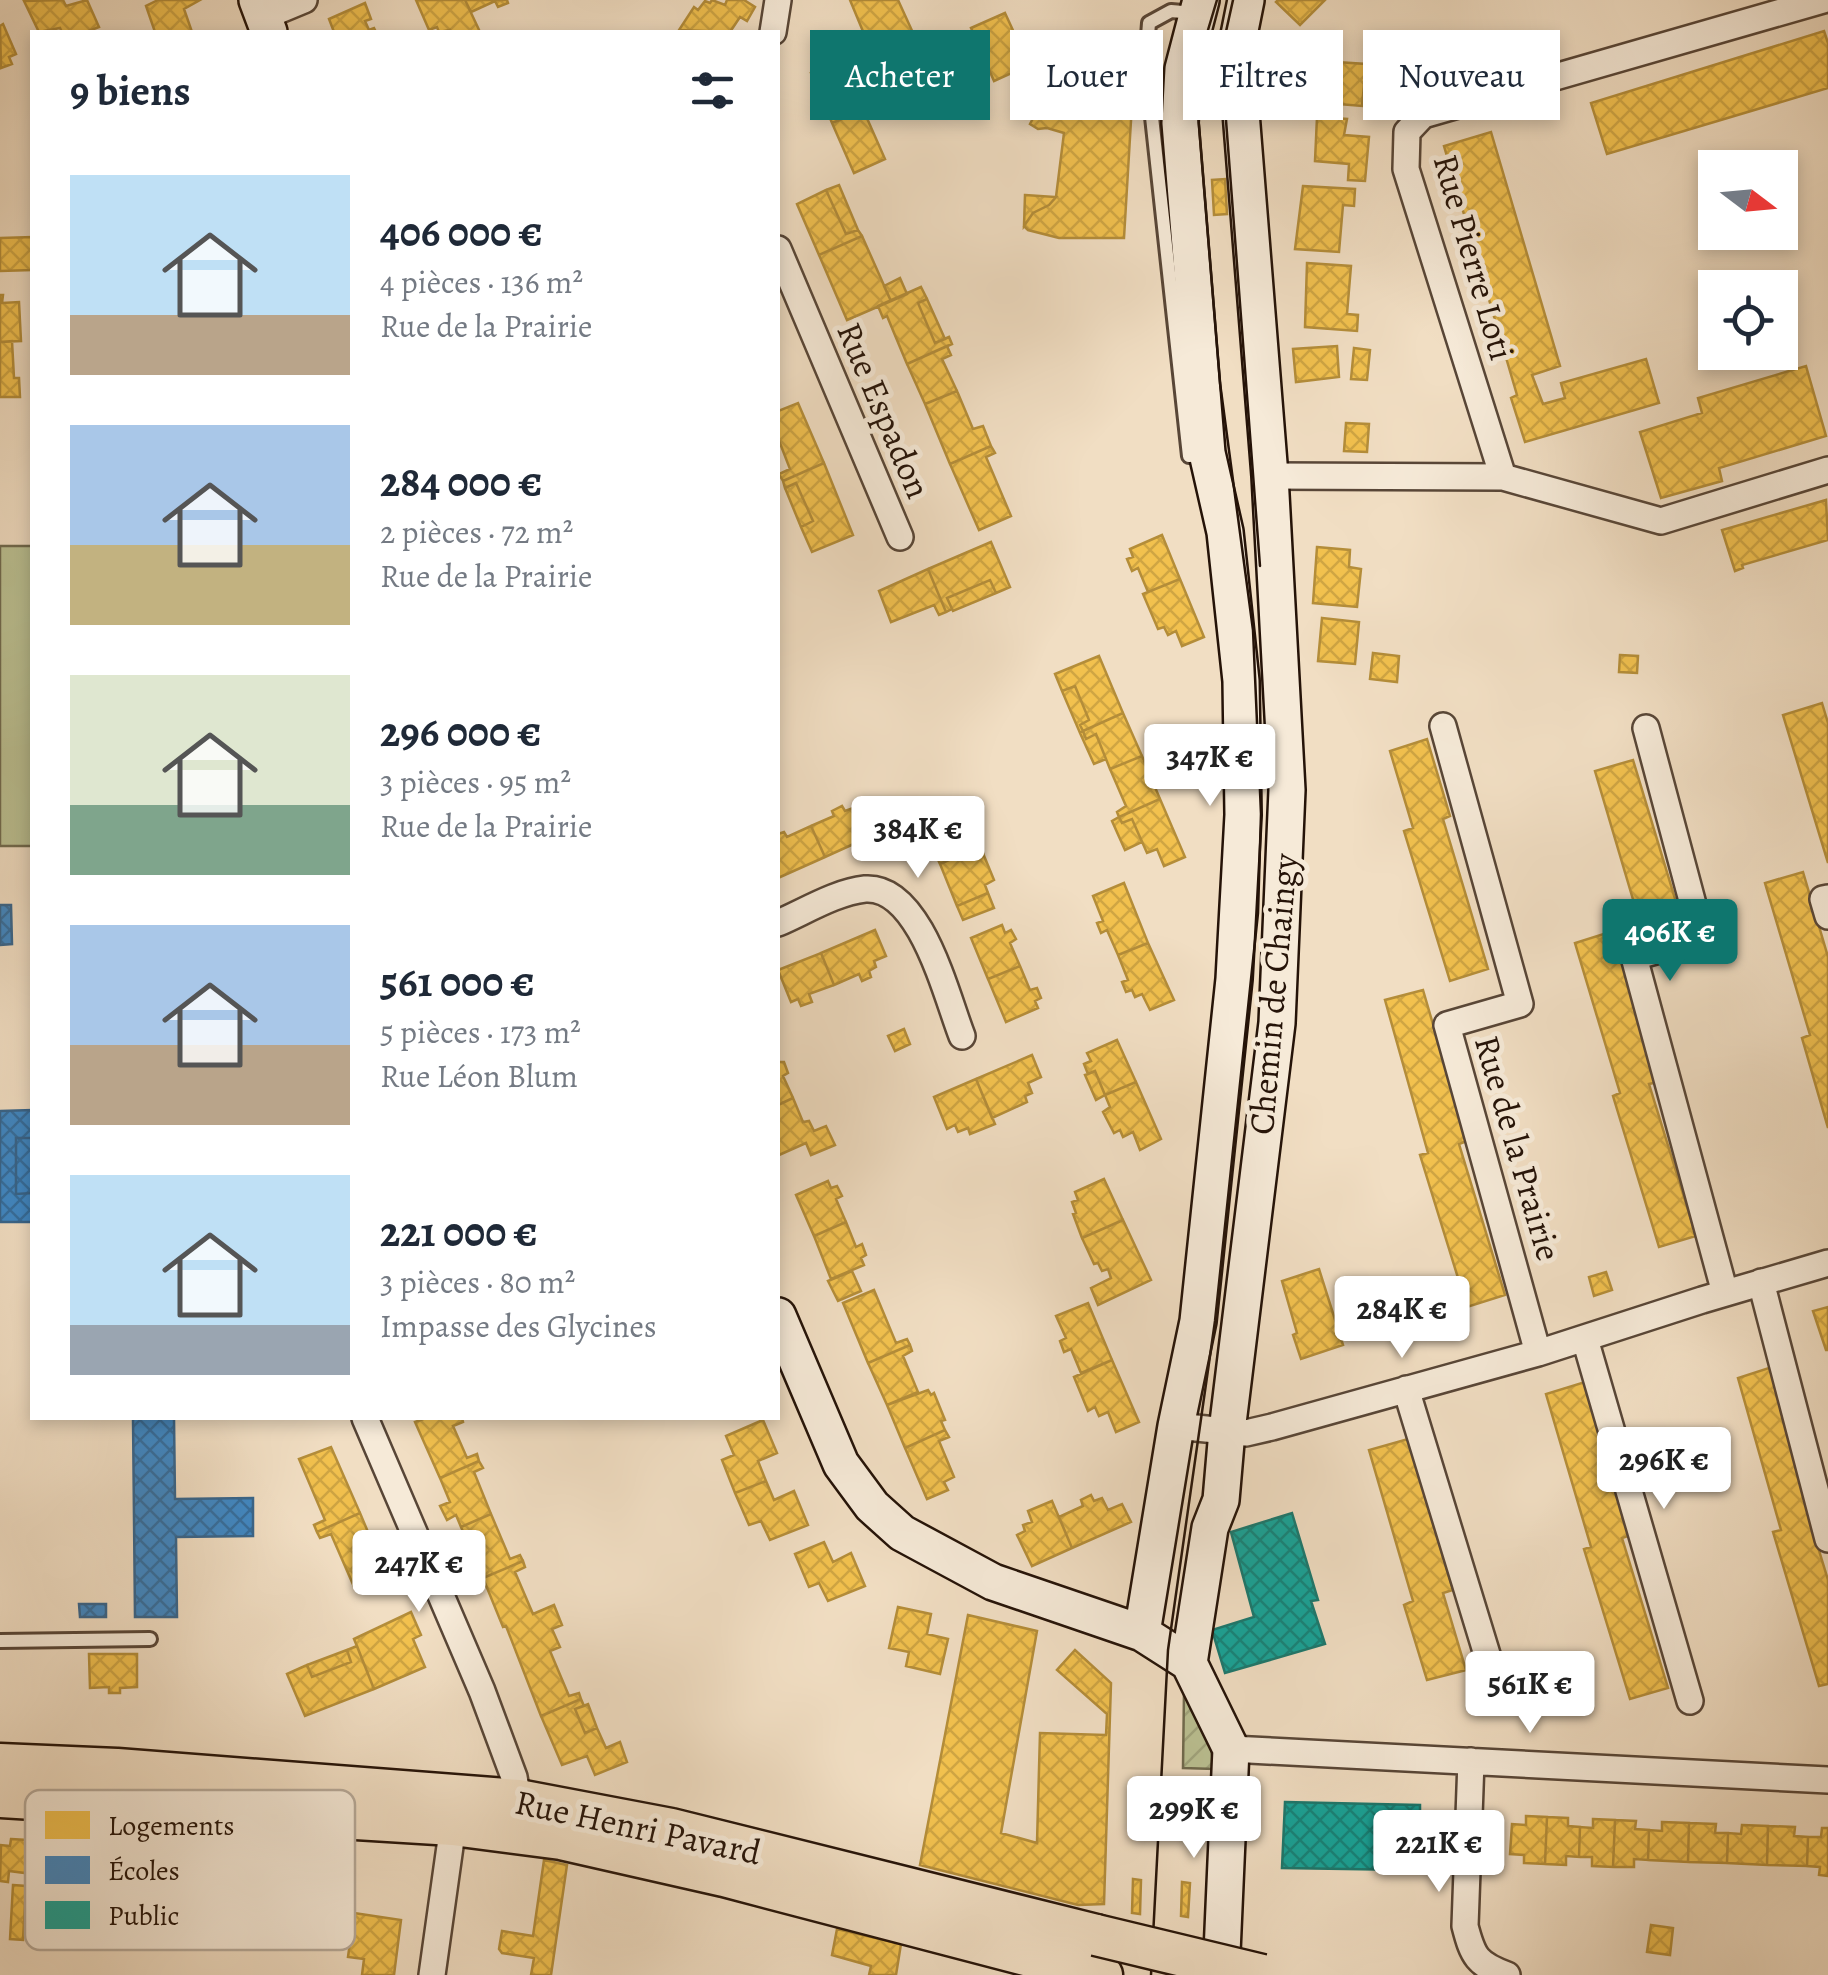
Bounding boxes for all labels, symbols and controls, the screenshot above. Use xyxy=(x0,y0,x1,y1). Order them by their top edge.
chip: Acheter xyxy=(810,30,990,120)
chip: Louer xyxy=(1010,30,1163,120)
chip: Filtres xyxy=(1183,30,1343,120)
chip: Nouveau xyxy=(1363,30,1560,120)
text: 9 biens xyxy=(70,62,191,119)
icon: filters xyxy=(685,63,740,118)
street label: Rue Pierre Loti xyxy=(1422,148,1526,366)
north arrow xyxy=(1698,150,1798,250)
map controls xyxy=(1698,150,1798,370)
text: 406 000 € xyxy=(380,203,543,260)
icon: home xyxy=(150,215,270,335)
text: 4 pièces · 136 m² xyxy=(380,260,583,304)
button: locate xyxy=(1698,270,1798,370)
text: Rue de la Prairie xyxy=(380,304,592,348)
street label: Rue Espadon xyxy=(825,315,943,505)
text: 284 000 € xyxy=(380,453,542,510)
icon: home xyxy=(150,465,270,585)
text: 2 pièces · 72 m² xyxy=(380,510,573,554)
text: Rue de la Prairie xyxy=(380,554,592,598)
text: 296 000 € xyxy=(380,703,541,760)
icon: home xyxy=(150,715,270,835)
pin: 347K € xyxy=(1129,724,1291,809)
text: 347K € xyxy=(1166,734,1254,778)
text: 3 pièces · 95 m² xyxy=(380,760,571,804)
pin: 384K € xyxy=(837,796,999,881)
text: Rue de la Prairie xyxy=(380,804,592,848)
text: 384K € xyxy=(873,806,963,850)
street label: Chemin de Chaingy xyxy=(1237,851,1309,1137)
pin: 406K € xyxy=(1589,899,1751,984)
text: 406K € xyxy=(1624,909,1716,953)
text: 561 000 € xyxy=(380,953,535,1010)
icon: home xyxy=(150,965,270,1085)
text: 5 pièces · 173 m² xyxy=(380,1010,581,1054)
street label: Rue de la Prairie xyxy=(1463,1030,1573,1266)
text: Rue Léon Blum xyxy=(380,1054,578,1098)
text: 221 000 € xyxy=(380,1203,538,1260)
icon: home xyxy=(150,1215,270,1335)
text: 3 pièces · 80 m² xyxy=(380,1260,575,1304)
pin: 284K € xyxy=(1321,1276,1483,1361)
text: 284K € xyxy=(1357,1286,1447,1330)
text: Impasse des Glycines xyxy=(380,1304,657,1348)
pin: 296K € xyxy=(1583,1427,1745,1512)
text: 296K € xyxy=(1619,1437,1709,1481)
pin: 247K € xyxy=(338,1530,500,1615)
text: 247K € xyxy=(374,1540,464,1584)
pin: 561K € xyxy=(1449,1651,1611,1736)
text: 561K € xyxy=(1487,1661,1573,1705)
pin: 299K € xyxy=(1113,1776,1275,1861)
street label: Rue Henri Pavard xyxy=(511,1778,765,1877)
text: 299K € xyxy=(1149,1786,1239,1830)
legend xyxy=(25,1790,355,1950)
text: Logements xyxy=(108,1807,234,1845)
pin: 221K € xyxy=(1358,1810,1520,1895)
text: 221K € xyxy=(1395,1820,1483,1864)
text: Écoles xyxy=(108,1852,180,1890)
text: Public xyxy=(108,1897,179,1935)

